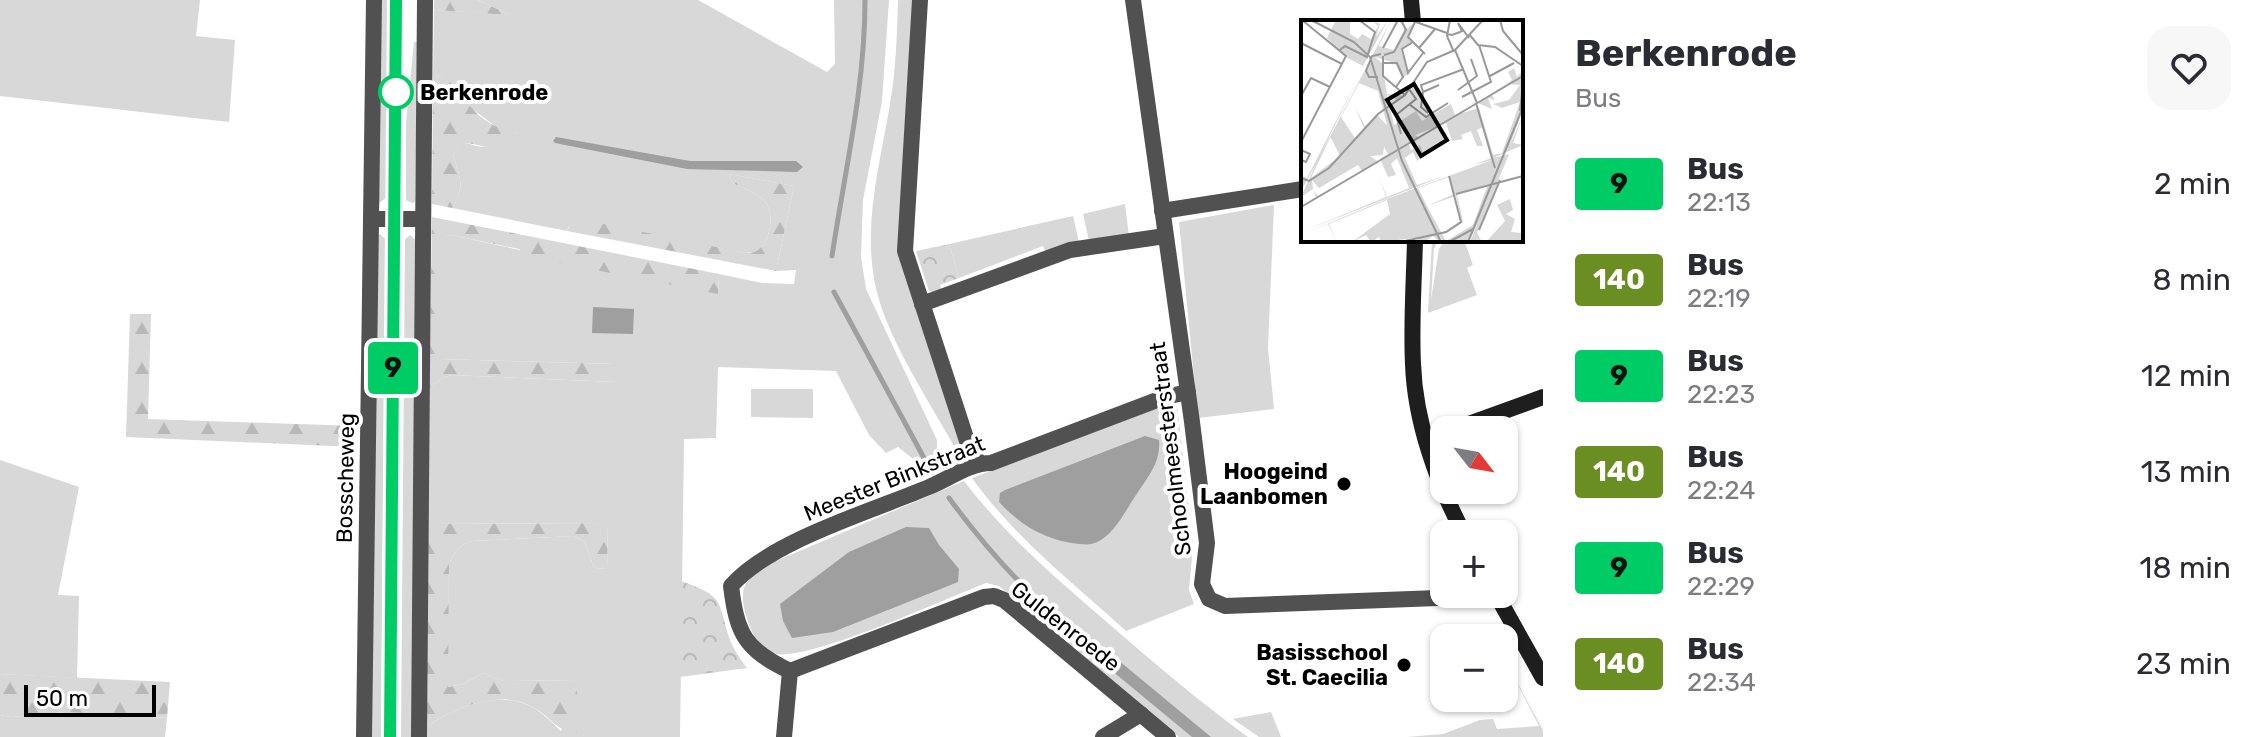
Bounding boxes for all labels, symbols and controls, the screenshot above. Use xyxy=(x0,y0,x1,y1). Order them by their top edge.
inset map xyxy=(1301,20,1523,242)
button: heart xyxy=(2147,26,2231,110)
text: Berkenrode xyxy=(1575,30,1797,76)
marker: Berkenrode xyxy=(379,75,413,109)
place label: Berkenrode xyxy=(420,79,548,106)
text: Bus xyxy=(1575,83,1621,114)
text: Bus xyxy=(1687,151,1744,187)
text: 2 min xyxy=(2154,166,2231,202)
text: 9 xyxy=(1610,167,1628,200)
text: 22:13 xyxy=(1687,187,1751,218)
text: Bus xyxy=(1687,247,1744,283)
text: 8 min xyxy=(2152,262,2231,298)
text: 140 xyxy=(1593,263,1645,296)
text: 22:19 xyxy=(1687,283,1751,314)
street label: Schoolmeesterstraat xyxy=(1144,340,1197,557)
line badge: 9 xyxy=(367,342,419,394)
text: Bus xyxy=(1687,343,1744,379)
text: 9 xyxy=(384,351,402,384)
text: 12 min xyxy=(2141,358,2231,394)
text: 9 xyxy=(1610,359,1628,392)
text: 22:23 xyxy=(1687,379,1755,410)
street label: Bosscheweg xyxy=(331,413,360,543)
north arrow xyxy=(1430,416,1518,504)
map controls xyxy=(1430,416,1518,712)
street label: Meester Binkstraat xyxy=(800,430,989,527)
text: Bus xyxy=(1687,439,1744,475)
text: 13 min xyxy=(2141,454,2231,490)
text: 140 xyxy=(1593,455,1645,488)
place label: Hoogeind Laanbomen xyxy=(1200,458,1328,510)
marker: Hoogeind Laanbomen xyxy=(1335,475,1353,493)
text: 22:24 xyxy=(1687,475,1755,506)
button: + xyxy=(1430,520,1518,608)
text: Bus xyxy=(1687,535,1744,571)
text: 18 min xyxy=(2140,550,2231,586)
text: 9 xyxy=(1610,551,1628,584)
text: 22:29 xyxy=(1687,571,1755,602)
street label: Guldenroede xyxy=(1006,575,1126,677)
button: − xyxy=(1430,624,1518,712)
text: Bus xyxy=(1687,631,1744,667)
place label: Basisschool St. Caecilia xyxy=(1256,639,1388,691)
text: 23 min xyxy=(2136,646,2231,682)
text: 140 xyxy=(1593,647,1645,680)
marker: Basisschool St. Caecilia xyxy=(1395,656,1413,674)
text: 22:34 xyxy=(1687,667,1756,698)
scale bar xyxy=(24,681,156,717)
text: 50 m xyxy=(36,685,88,712)

